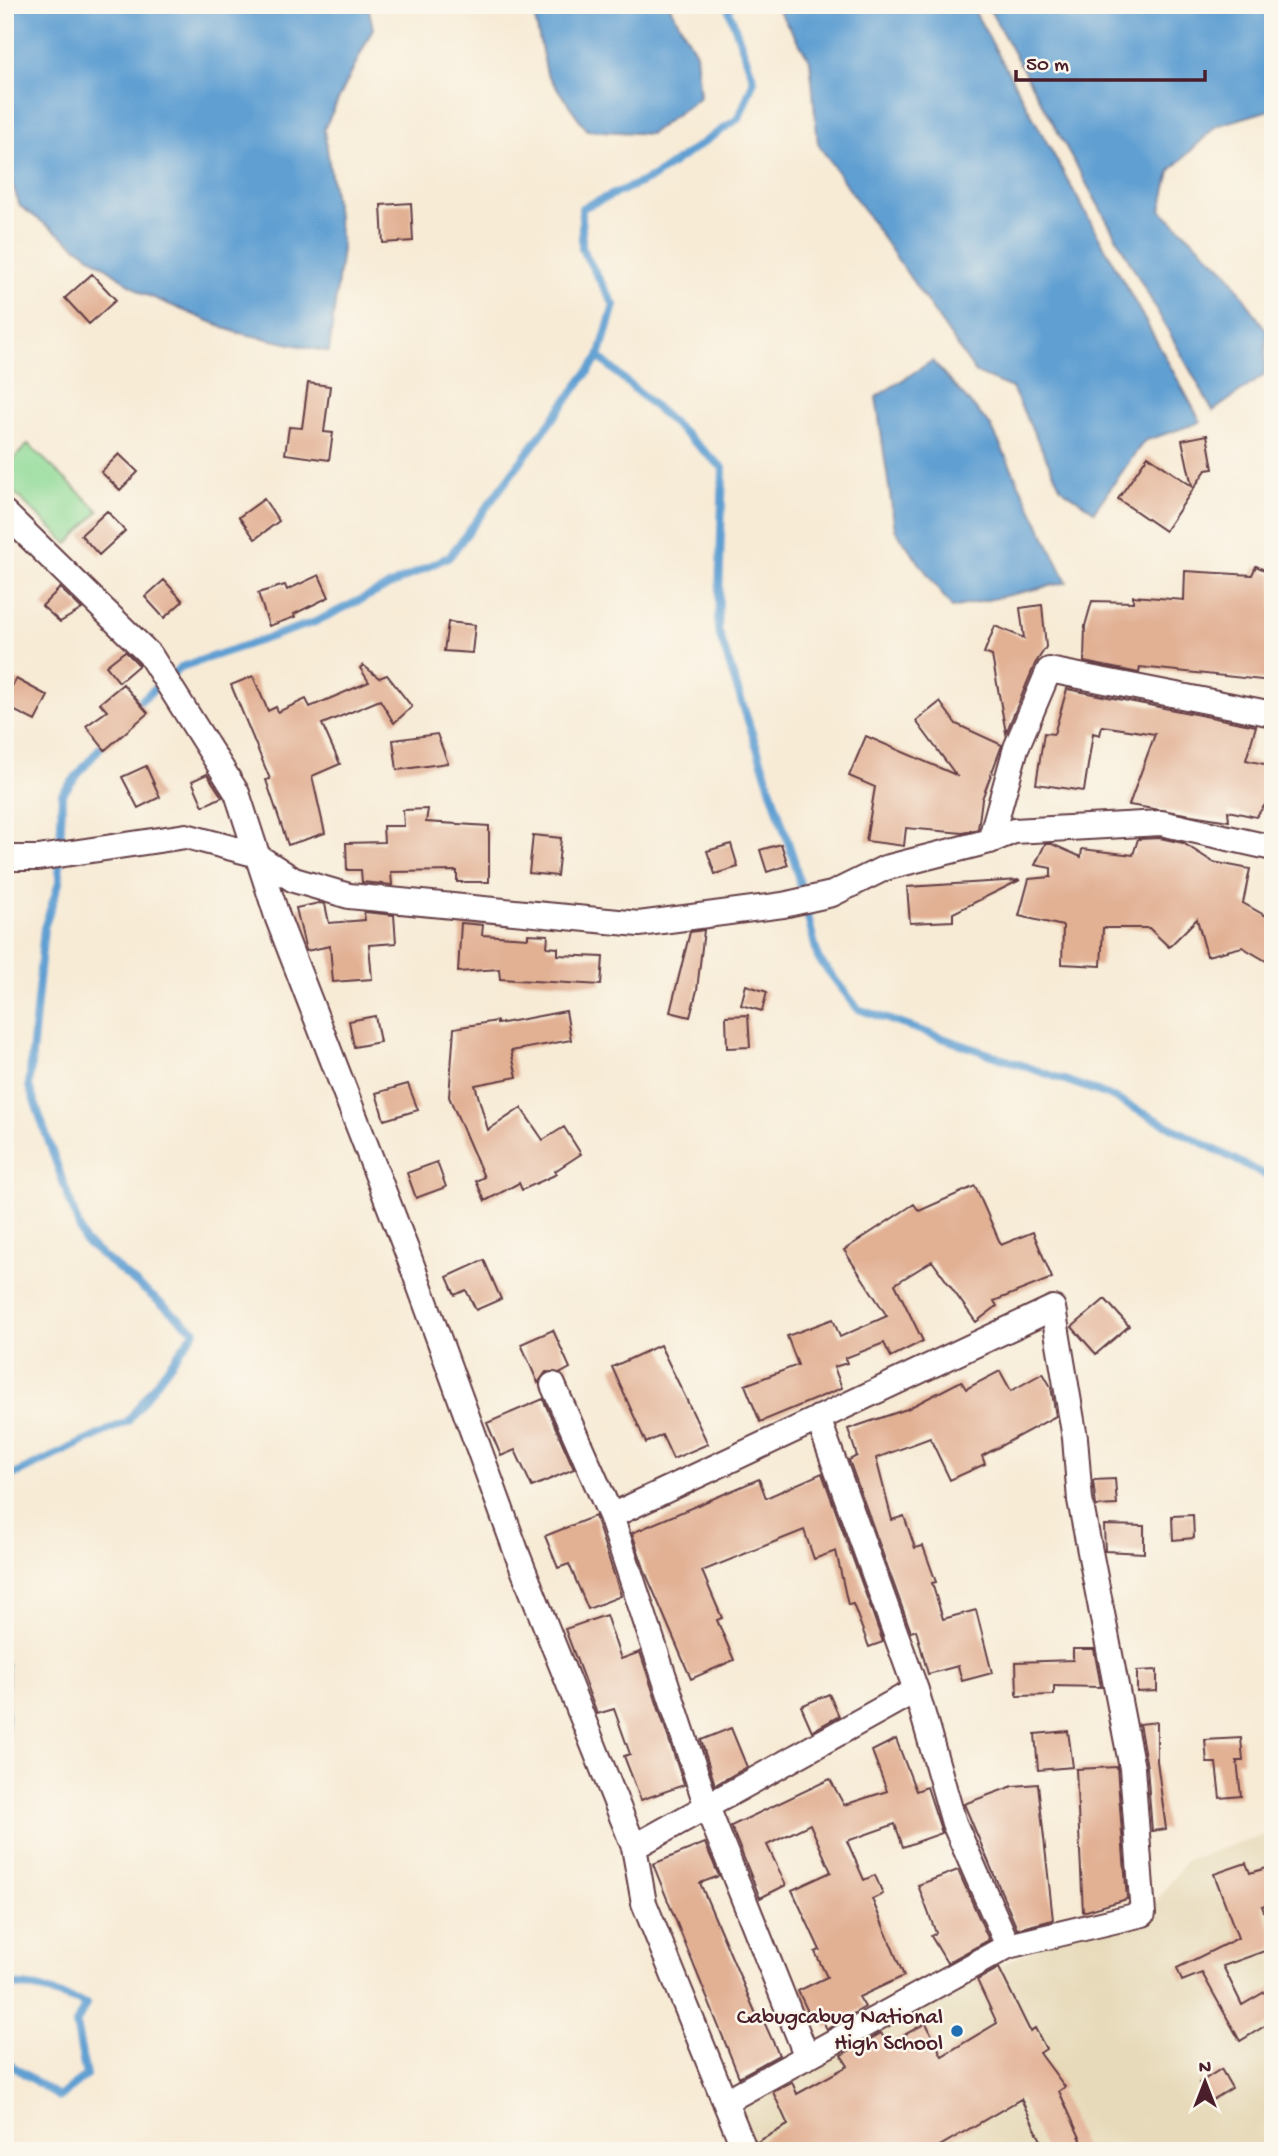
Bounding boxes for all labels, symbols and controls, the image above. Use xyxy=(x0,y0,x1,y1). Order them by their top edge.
scale bar xyxy=(1016,38,1204,82)
text: 50 m xyxy=(1026,54,1069,79)
place label: Cabugcabug National High School xyxy=(737,2005,943,2058)
marker: Cabugcabug National High School xyxy=(949,2023,965,2039)
north arrow xyxy=(1170,2048,1240,2118)
text: N xyxy=(1199,2057,1211,2080)

